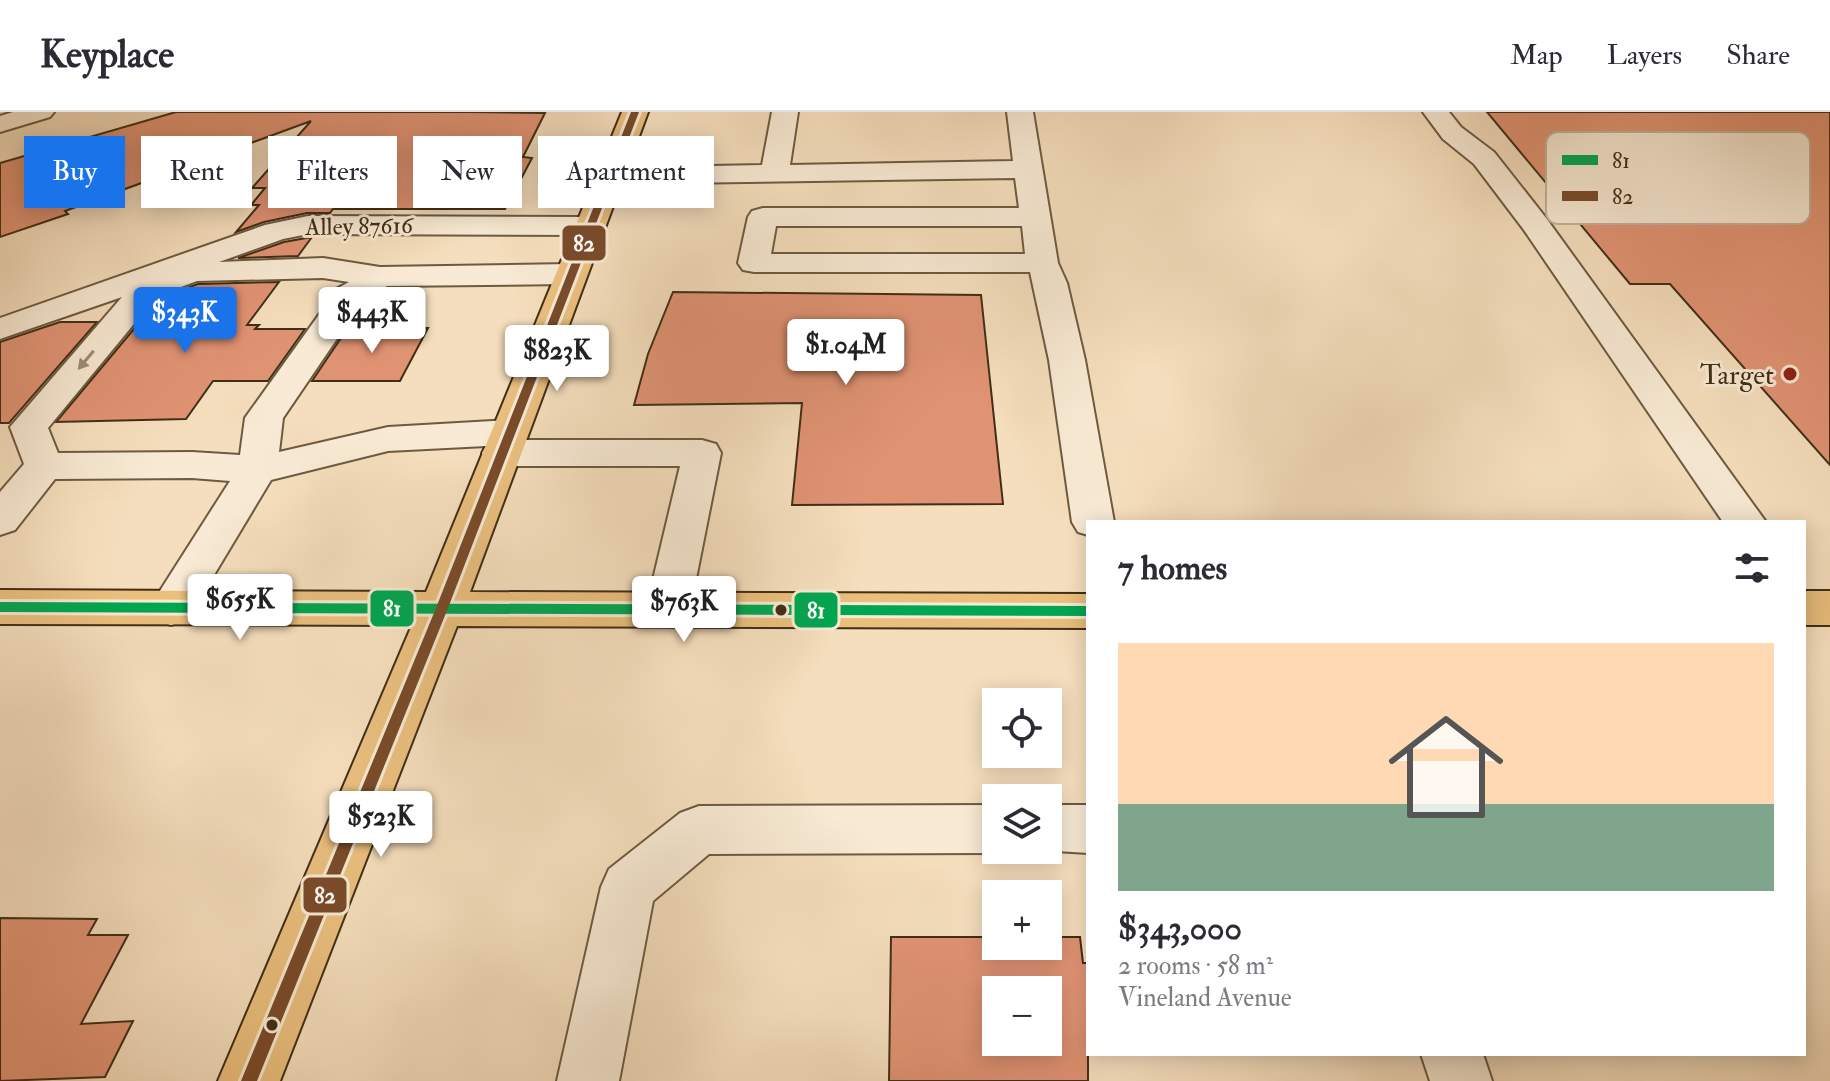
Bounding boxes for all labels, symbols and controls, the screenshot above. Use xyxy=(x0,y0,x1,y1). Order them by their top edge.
text: Keyplace xyxy=(40,31,174,79)
text: Map xyxy=(1510,38,1563,73)
text: Layers xyxy=(1607,38,1682,73)
text: Share xyxy=(1726,38,1790,73)
legend xyxy=(1546,132,1810,224)
chip: Buy xyxy=(24,136,125,208)
chip: Rent xyxy=(141,136,252,208)
chip: Filters xyxy=(268,136,397,208)
chip: New xyxy=(413,136,522,208)
chip: Apartment xyxy=(538,136,714,208)
text: 81 xyxy=(1612,147,1630,175)
text: 82 xyxy=(1612,183,1633,211)
street label: Alley 87616 xyxy=(304,210,415,243)
line badge: 82 xyxy=(561,224,607,262)
text: 82 xyxy=(573,230,595,258)
pin: $343K xyxy=(129,287,241,355)
pin: $443K xyxy=(316,287,428,355)
text: $343K xyxy=(152,297,218,329)
text: $443K xyxy=(337,297,407,329)
pin: $1.04M xyxy=(781,319,911,387)
pin: $823K xyxy=(501,325,613,393)
text: $1.04M xyxy=(805,329,887,361)
text: $823K xyxy=(523,335,591,367)
one-way arrow xyxy=(78,350,95,370)
place label: Target xyxy=(1700,358,1774,393)
marker: Target xyxy=(1781,365,1799,383)
icon: filters xyxy=(1730,546,1774,590)
text: 7 homes xyxy=(1118,547,1227,590)
pin: $655K xyxy=(184,574,296,642)
pin: $763K xyxy=(628,576,740,644)
text: $655K xyxy=(206,584,274,616)
text: $763K xyxy=(650,586,718,618)
line badge: 81 xyxy=(369,589,415,628)
line badge: 81 xyxy=(793,591,839,629)
text: 81 xyxy=(383,595,401,623)
text: 81 xyxy=(807,597,825,625)
unlabelled marker xyxy=(773,602,789,618)
map controls xyxy=(982,688,1062,1056)
button: locate xyxy=(982,688,1062,768)
icon: home xyxy=(1374,695,1518,839)
button: layers xyxy=(982,784,1062,864)
pin: $523K xyxy=(325,791,437,859)
text: $523K xyxy=(347,801,415,833)
line badge: 82 xyxy=(302,876,348,914)
button: + xyxy=(982,880,1062,960)
text: 82 xyxy=(314,882,336,910)
text: $343,000 xyxy=(1118,907,1242,950)
text: 2 rooms · 58 m² xyxy=(1118,950,1273,982)
button: − xyxy=(982,976,1062,1056)
text: Vineland Avenue xyxy=(1118,982,1292,1014)
unlabelled marker xyxy=(264,1017,280,1033)

